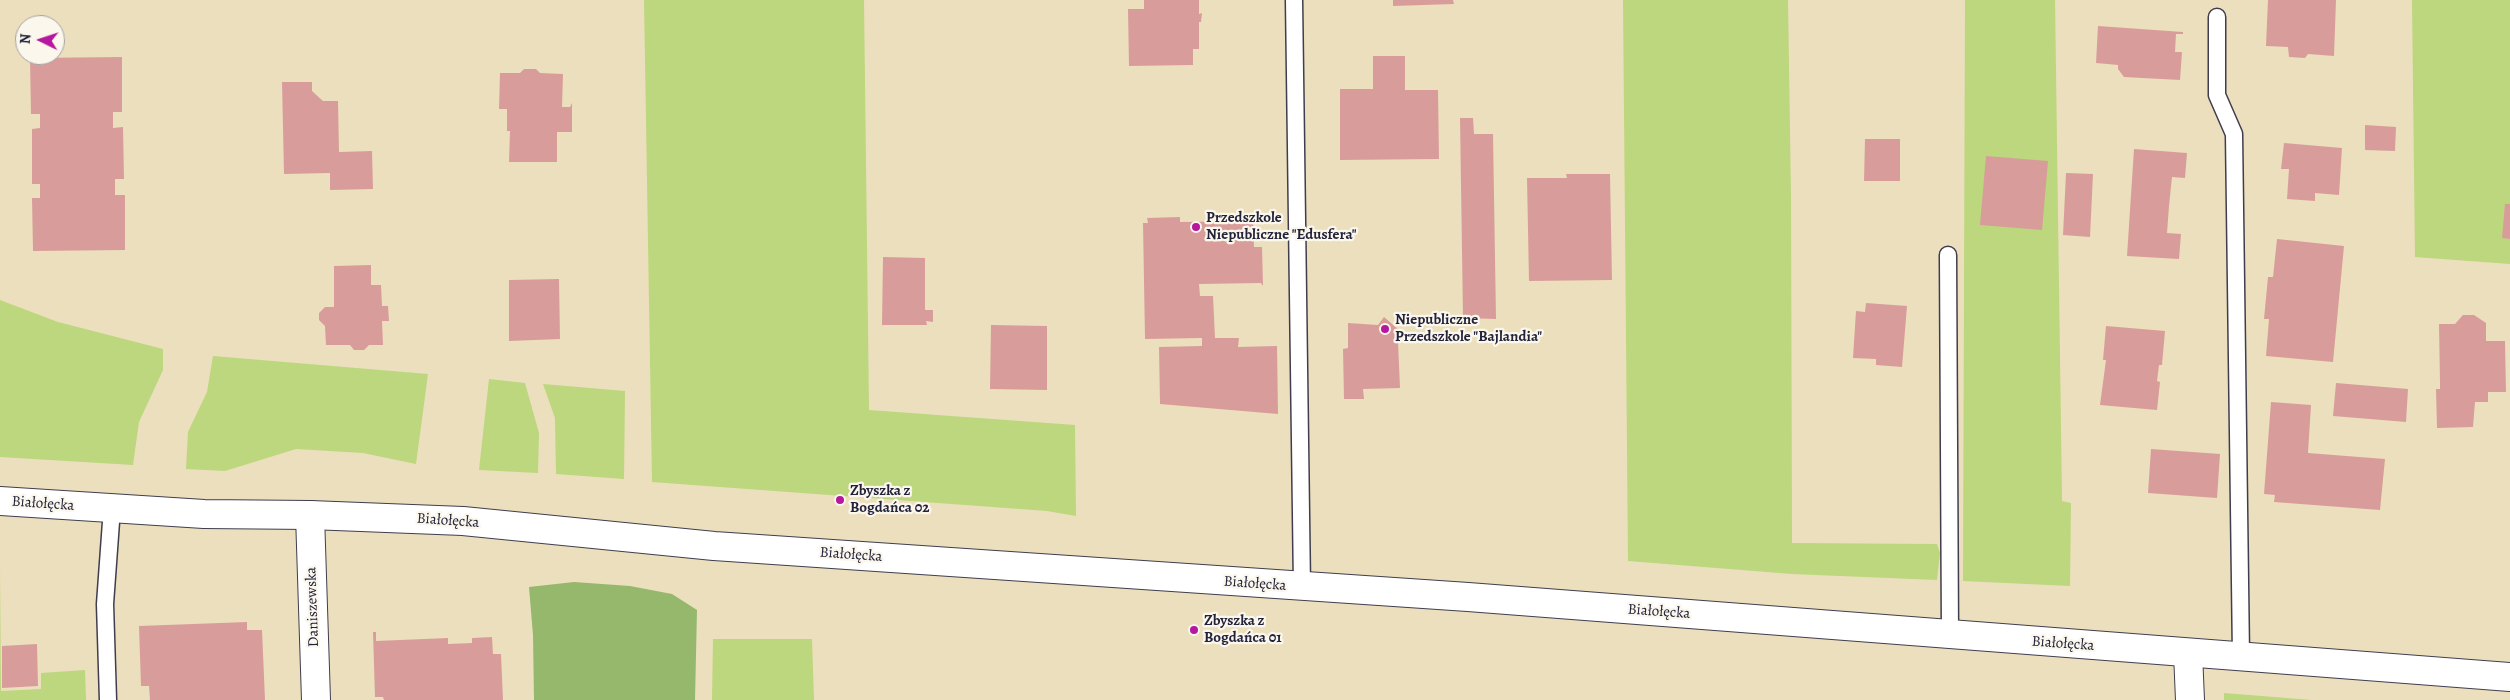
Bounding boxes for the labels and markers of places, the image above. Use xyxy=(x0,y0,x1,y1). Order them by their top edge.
place label: Przedszkole Niepubliczne "Edusfera" xyxy=(1206,209,1357,244)
marker: Przedszkole Niepubliczne "Edusfera" xyxy=(1190,221,1202,233)
place label: Niepubliczne Przedszkole "Bajlandia" xyxy=(1395,311,1542,346)
marker: Niepubliczne Przedszkole "Bajlandia" xyxy=(1379,323,1391,335)
place label: Zbyszka z Bogdańca 02 xyxy=(850,482,929,517)
marker: Zbyszka z Bogdańca 02 xyxy=(834,494,846,506)
place label: Zbyszka z Bogdańca 01 xyxy=(1204,612,1282,647)
marker: Zbyszka z Bogdańca 01 xyxy=(1188,624,1200,636)

